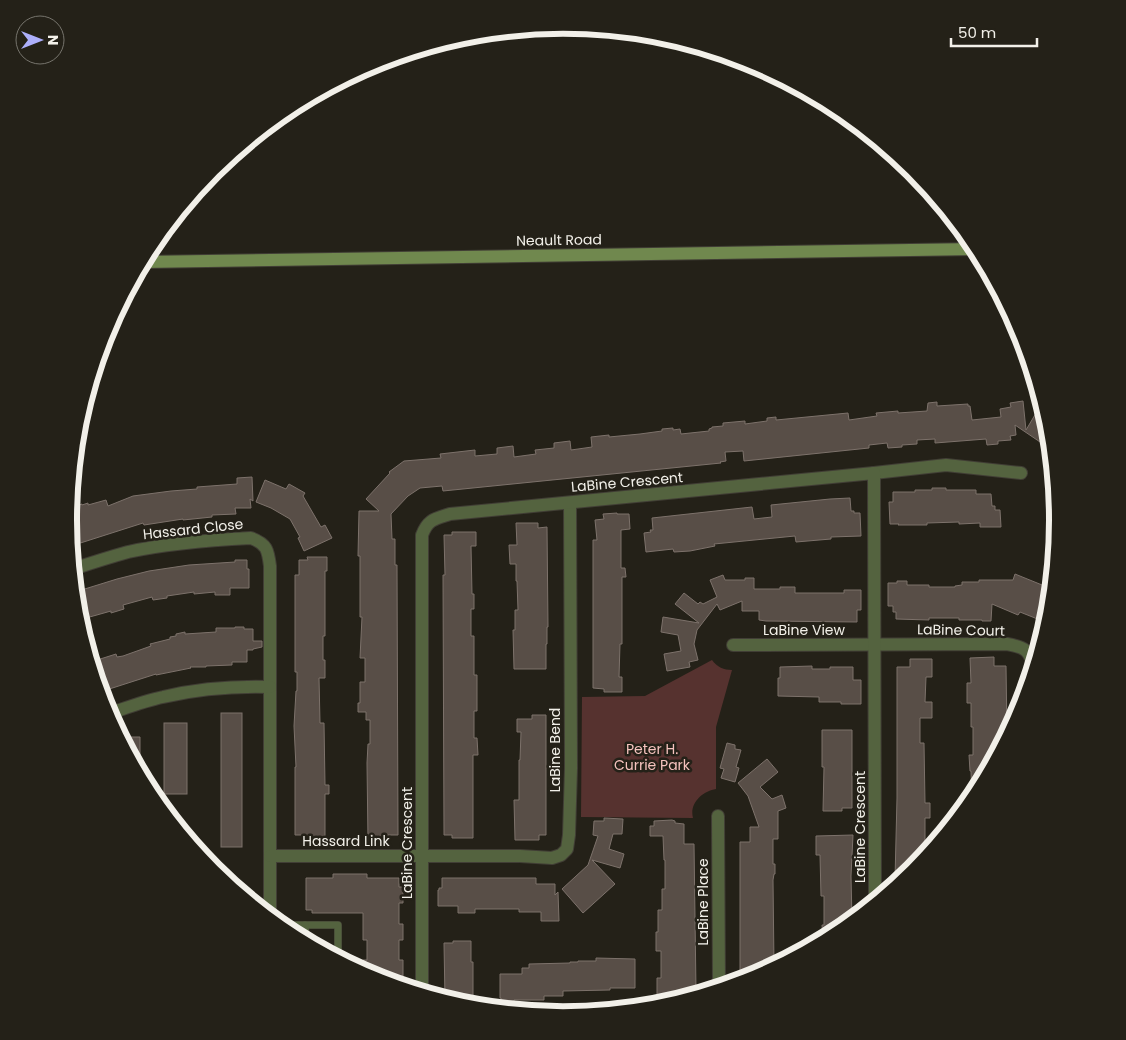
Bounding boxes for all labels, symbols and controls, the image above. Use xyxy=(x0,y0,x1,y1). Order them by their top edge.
north arrow xyxy=(15,15,65,65)
scale bar xyxy=(951,15,1037,47)
text: 50 m xyxy=(958,22,996,43)
text: N xyxy=(43,35,63,45)
street label: Neault Road xyxy=(516,229,602,251)
street label: LaBine Crescent xyxy=(570,467,684,497)
street label: Hassard Close xyxy=(142,514,245,544)
street label: LaBine Court xyxy=(917,619,1005,641)
street label: LaBine View xyxy=(763,620,846,640)
street label: LaBine Bend xyxy=(545,708,565,792)
park label: Peter H. Currie Park xyxy=(614,739,691,775)
street label: LaBine Crescent xyxy=(850,771,870,883)
street label: LaBine Crescent xyxy=(397,787,417,899)
street label: Hassard Link xyxy=(302,831,390,851)
street label: LaBine Place xyxy=(693,858,713,946)

